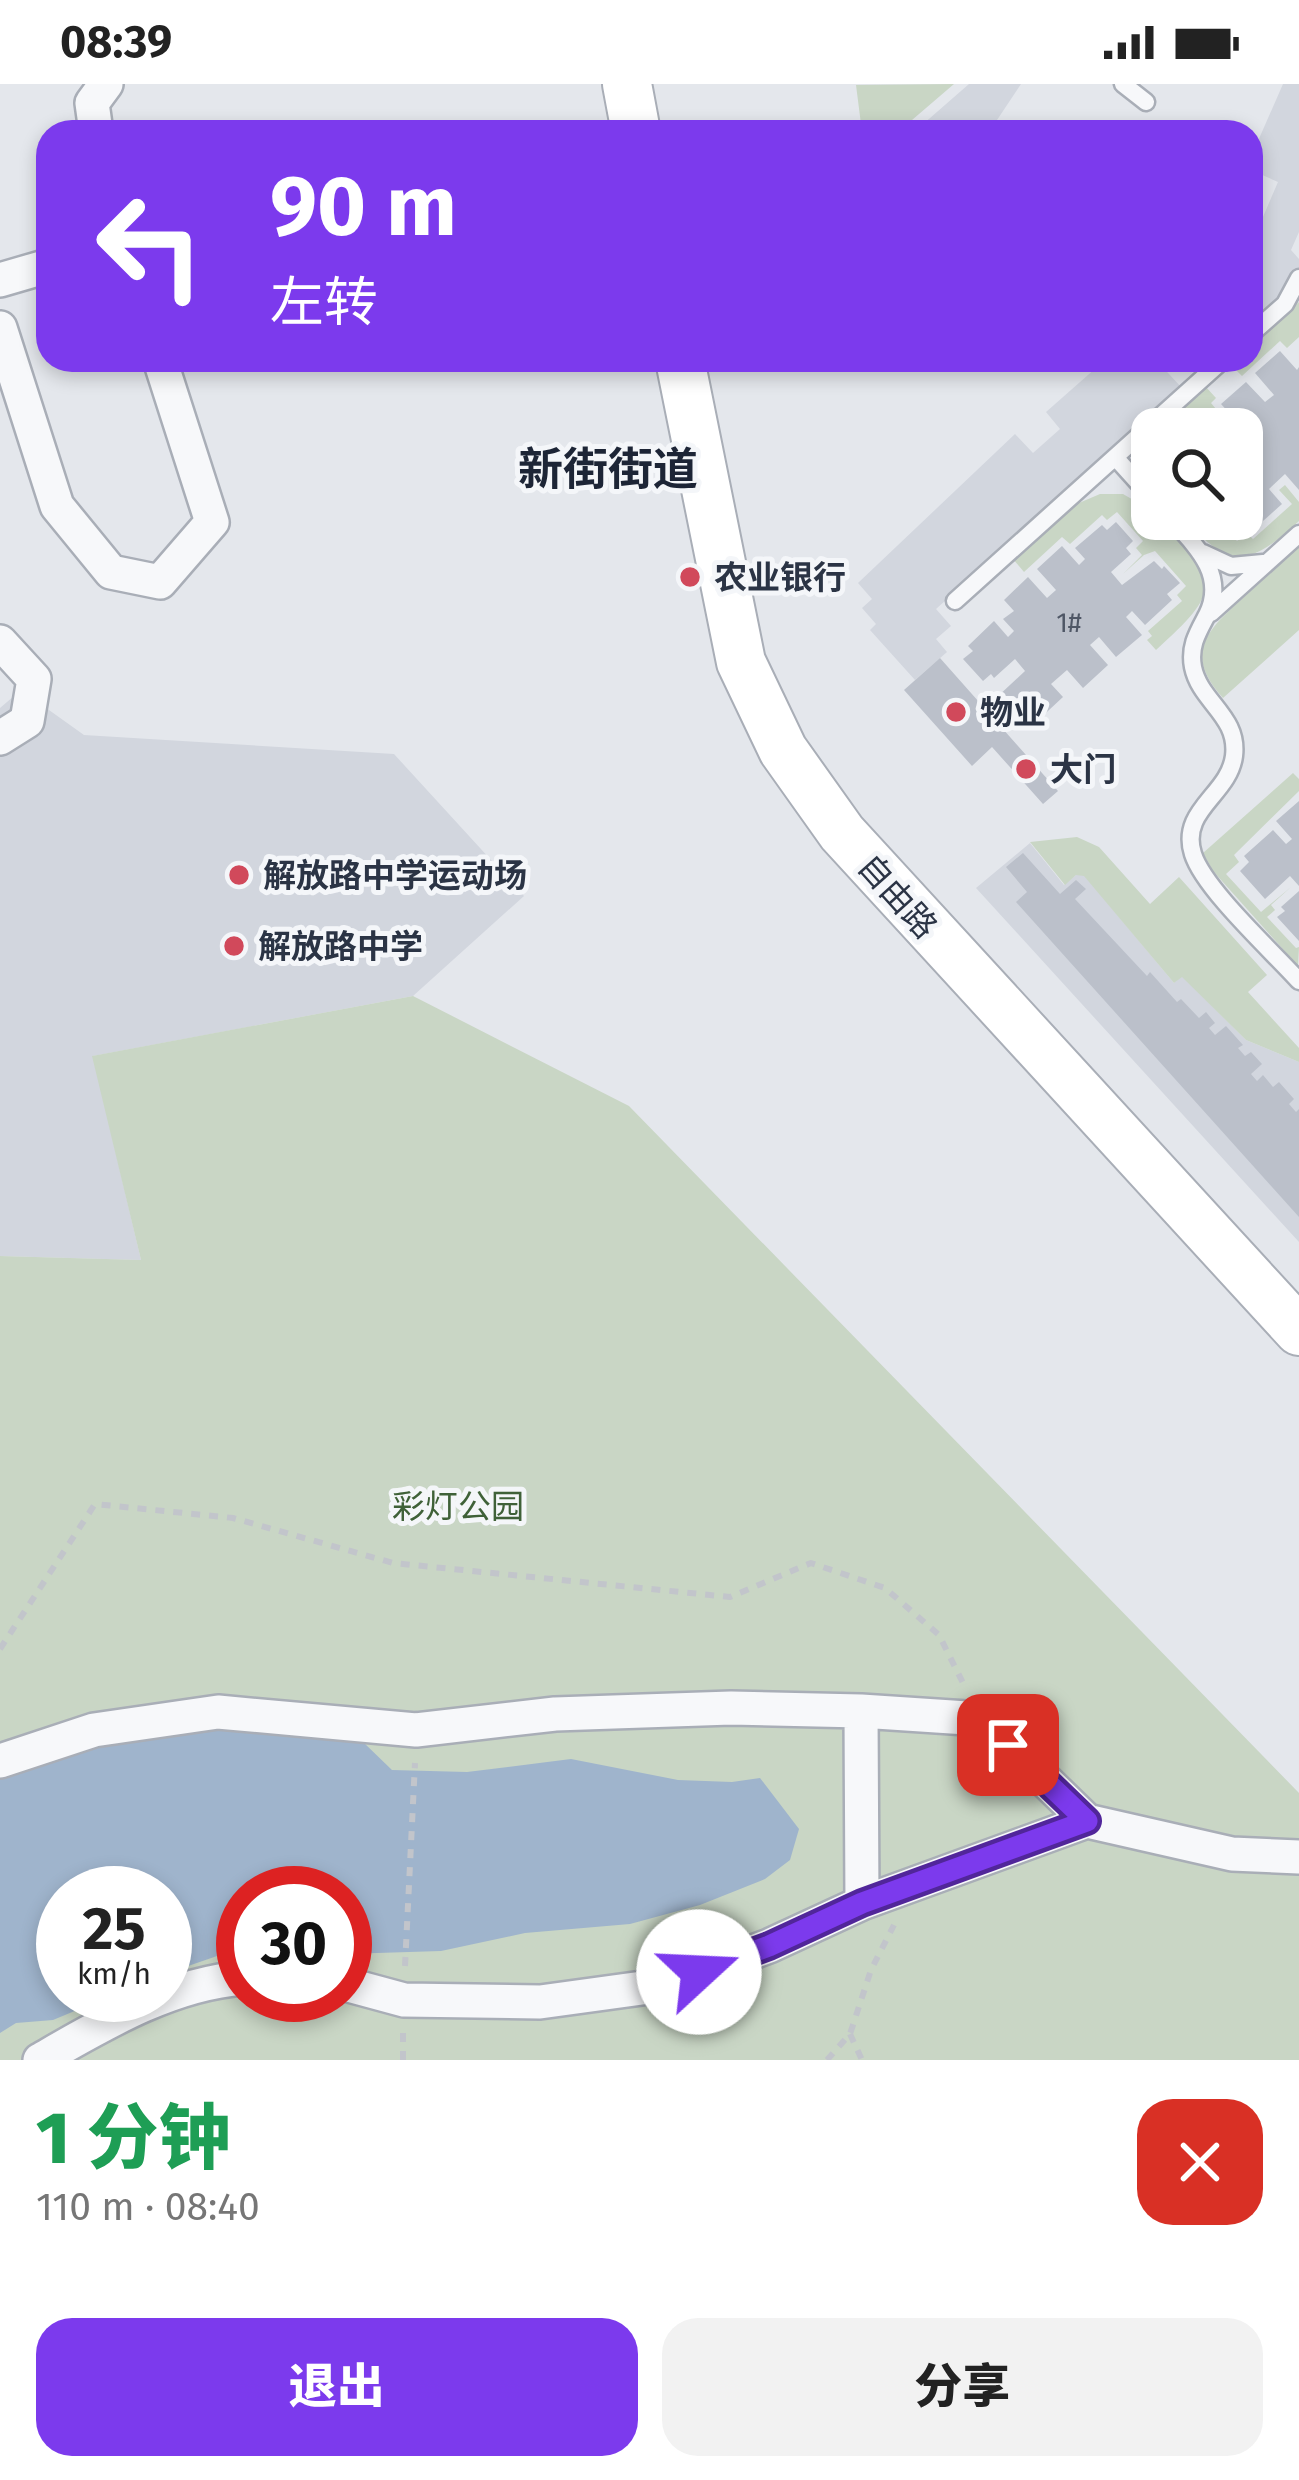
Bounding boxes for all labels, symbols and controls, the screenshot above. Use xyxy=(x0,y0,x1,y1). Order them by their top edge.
text: 08:39 xyxy=(60,15,172,69)
text: 90 m xyxy=(270,156,457,257)
icon: left xyxy=(72,168,228,324)
text: 左转 xyxy=(270,271,378,335)
map controls xyxy=(1131,408,1263,540)
button: search xyxy=(1131,408,1263,540)
district label: 新街街道 xyxy=(518,443,698,497)
place label: 农业银行 xyxy=(714,558,846,598)
marker: 农业银行 xyxy=(677,564,703,590)
house number: 1# xyxy=(1056,607,1082,639)
place label: 物业 xyxy=(980,693,1046,733)
marker: 物业 xyxy=(943,699,969,725)
place label: 大门 xyxy=(1050,750,1116,790)
marker: 大门 xyxy=(1013,756,1039,782)
street label: 自由路 xyxy=(849,847,945,947)
place label: 解放路中学运动场 xyxy=(263,856,527,896)
marker: 解放路中学运动场 xyxy=(226,862,252,888)
place label: 解放路中学 xyxy=(258,927,423,967)
marker: 解放路中学 xyxy=(221,933,247,959)
park label: 彩灯公园 xyxy=(392,1487,524,1527)
pin xyxy=(957,1694,1059,1796)
icon: arrive xyxy=(975,1712,1041,1778)
speed limit sign: 30 xyxy=(216,1866,372,2022)
text: 25 xyxy=(82,1893,146,1965)
position arrow xyxy=(636,1909,762,2035)
text: km/h xyxy=(77,1956,151,1992)
text: 1 分钟 xyxy=(36,2096,230,2182)
button: close xyxy=(1137,2099,1263,2225)
text: 110 m · 08:40 xyxy=(36,2184,260,2230)
button: 退出 xyxy=(36,2318,638,2456)
button: 分享 xyxy=(662,2318,1263,2456)

